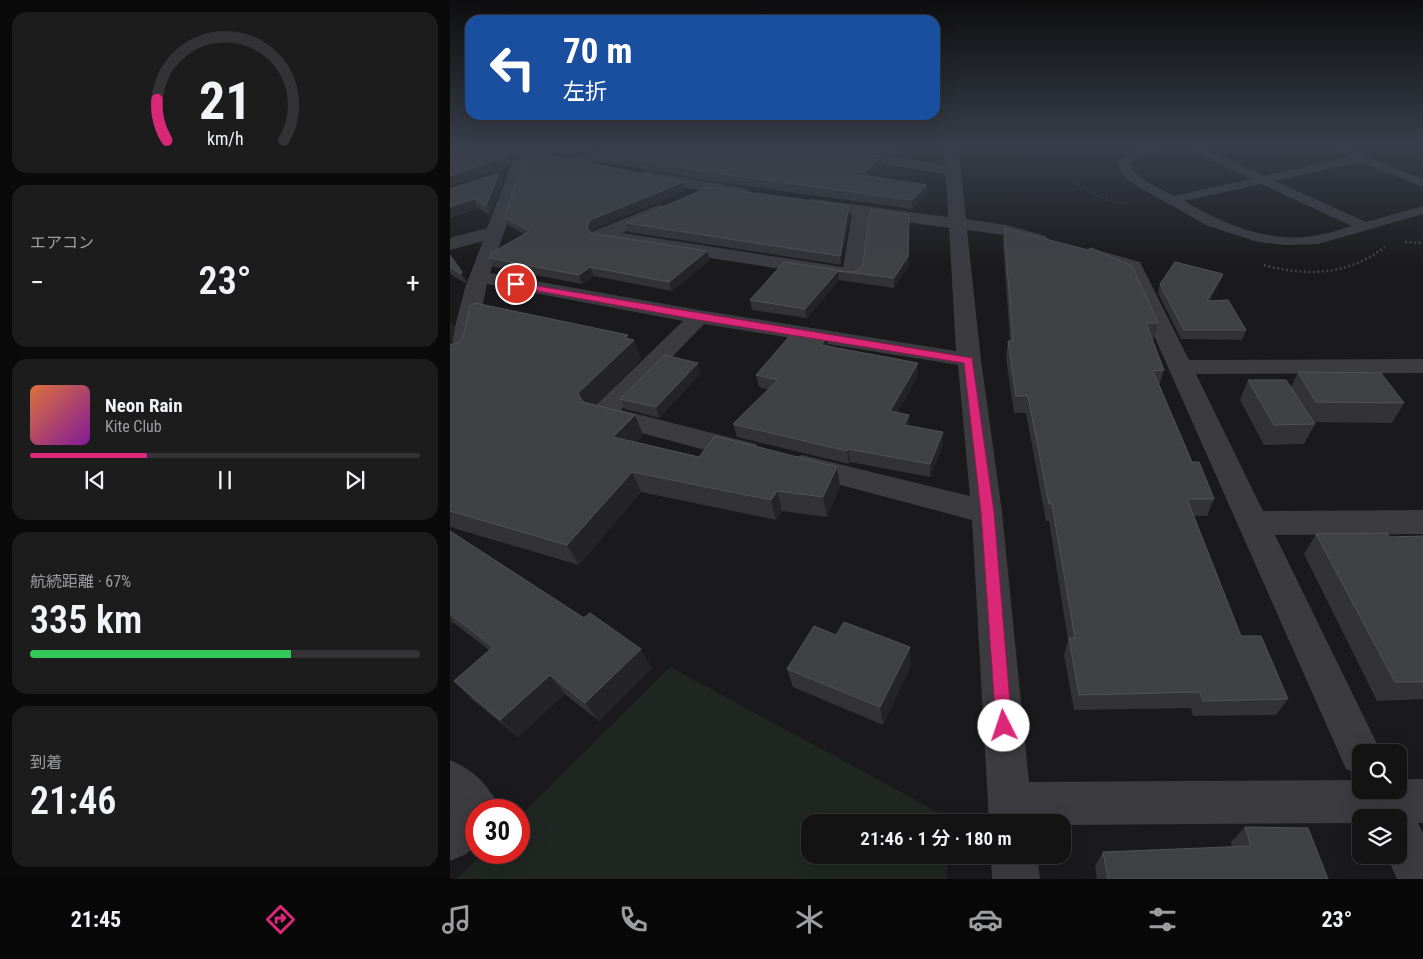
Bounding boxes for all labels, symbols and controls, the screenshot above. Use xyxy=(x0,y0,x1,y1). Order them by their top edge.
text: 70 m xyxy=(563,31,632,72)
icon: left xyxy=(480,35,545,100)
text: 21 xyxy=(199,71,251,132)
text: 左折 xyxy=(563,79,607,104)
text: km/h xyxy=(207,128,243,149)
text: エアコン xyxy=(30,233,94,252)
text: 23° xyxy=(199,259,251,303)
pin xyxy=(495,263,537,305)
text: − xyxy=(30,266,44,299)
text: + xyxy=(406,266,420,299)
icon: arrive xyxy=(502,270,530,298)
text: Neon Rain xyxy=(105,394,183,417)
text: Kite Club xyxy=(105,417,162,436)
icon: previous xyxy=(81,466,109,494)
icon: pause xyxy=(211,466,239,494)
icon: next xyxy=(341,466,369,494)
text: 航続距離 · 67% xyxy=(30,572,131,591)
text: 335 km xyxy=(30,598,142,642)
position arrow xyxy=(977,699,1029,751)
map controls xyxy=(1352,744,1407,864)
button: search xyxy=(1352,744,1407,799)
text: 到着 xyxy=(30,753,62,772)
text: 21:46 xyxy=(30,779,116,823)
speed limit sign: 30 xyxy=(465,799,530,864)
button: layers xyxy=(1352,809,1407,864)
text: 21:46 · 1 分 · 180 m xyxy=(860,827,1012,850)
icon: directions xyxy=(263,902,298,937)
icon: music xyxy=(439,902,474,937)
icon: phone xyxy=(616,902,651,937)
icon: climate xyxy=(792,902,827,937)
icon: car xyxy=(968,902,1003,937)
icon: filters xyxy=(1145,902,1180,937)
text: 21:45 xyxy=(71,907,121,932)
text: 23° xyxy=(1321,907,1352,932)

